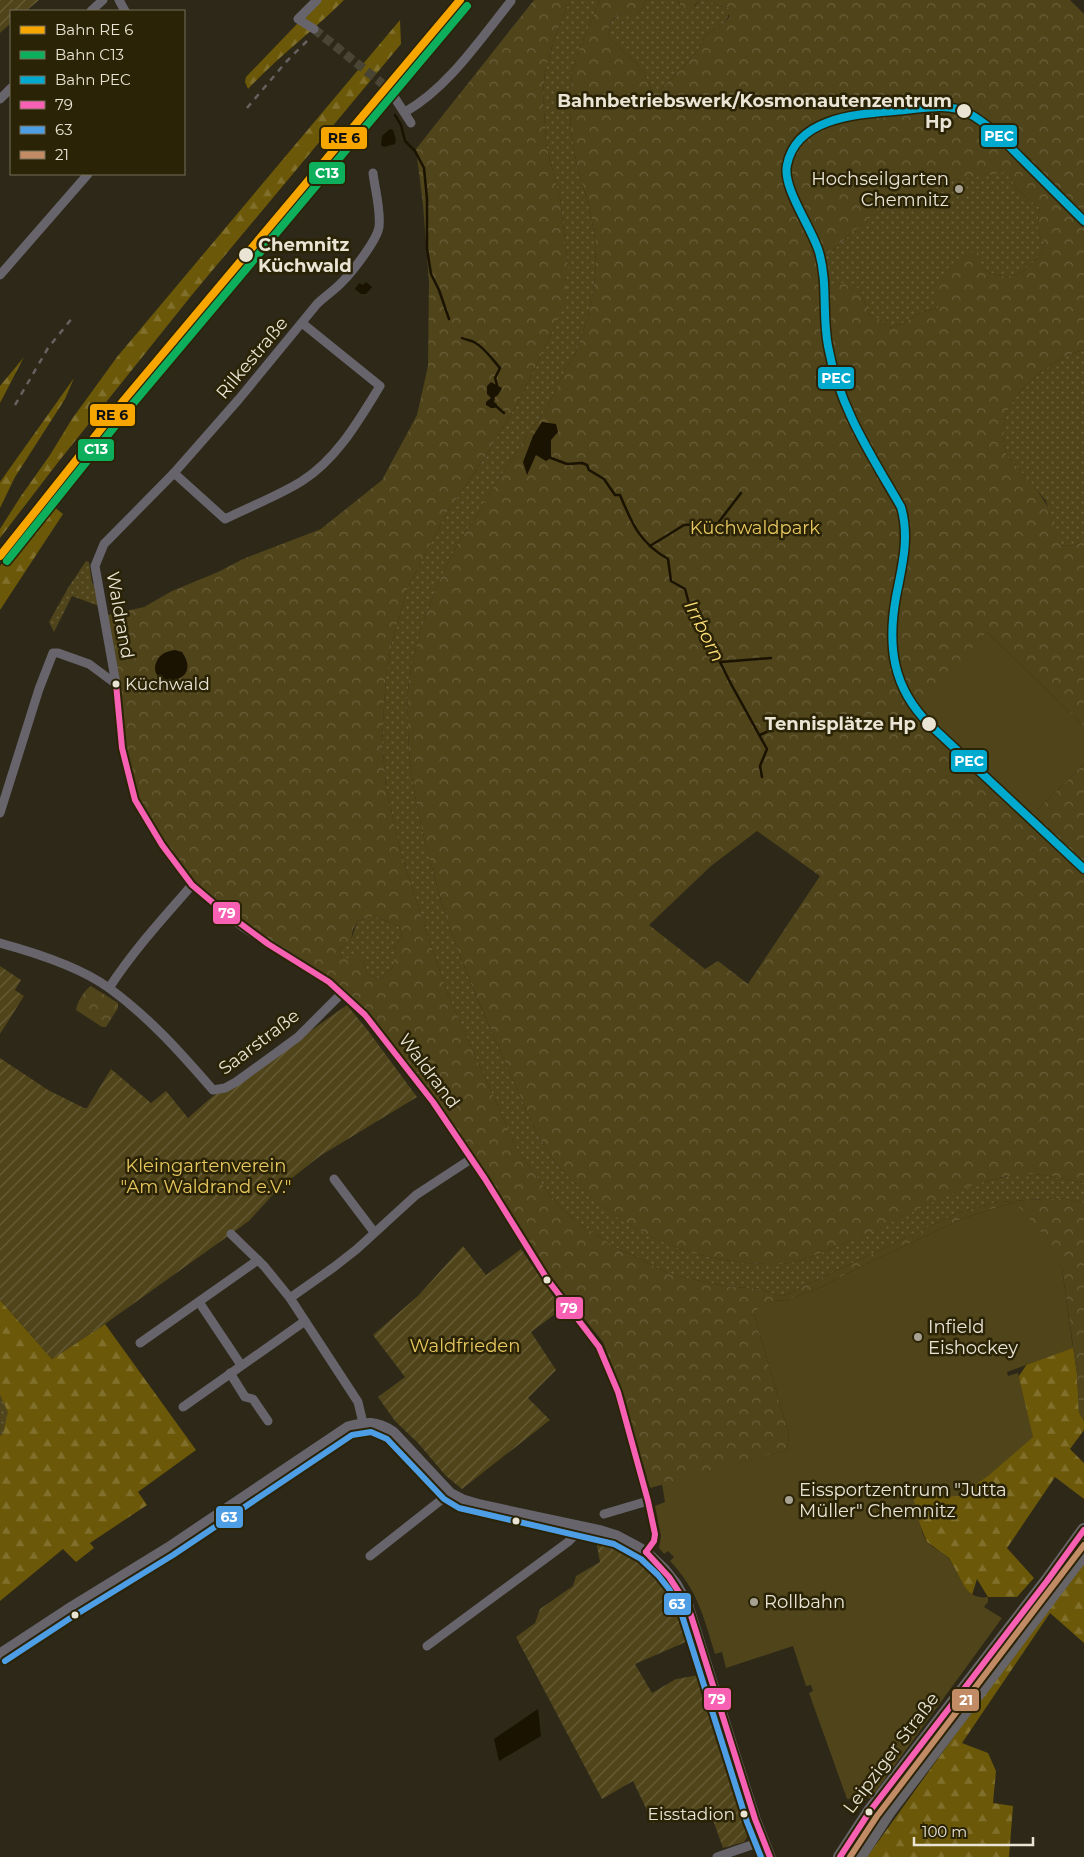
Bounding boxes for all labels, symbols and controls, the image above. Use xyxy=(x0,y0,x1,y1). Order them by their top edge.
legend xyxy=(10,10,185,175)
text: Bahn RE 6 xyxy=(55,20,133,39)
text: Bahn C13 xyxy=(55,45,124,64)
text: Bahn PEC xyxy=(55,70,131,89)
place label: Bahnbetriebswerk/Kosmonautenzentrum Hp xyxy=(557,90,952,133)
text: 79 xyxy=(55,95,73,114)
marker: Bahnbetriebswerk/Kosmonautenzentrum Hp xyxy=(955,102,973,120)
text: 63 xyxy=(55,120,73,139)
line badge: PEC xyxy=(980,124,1018,148)
line badge: RE 6 xyxy=(320,126,368,150)
text: PEC xyxy=(984,127,1014,145)
text: RE 6 xyxy=(328,129,360,147)
text: 21 xyxy=(55,145,69,164)
line badge: C13 xyxy=(308,161,346,185)
text: C13 xyxy=(315,164,339,182)
place label: Hochseilgarten Chemnitz xyxy=(811,168,949,211)
marker: Hochseilgarten Chemnitz xyxy=(953,183,965,195)
place label: Chemnitz Küchwald xyxy=(258,234,352,277)
marker: Chemnitz Küchwald xyxy=(237,246,255,264)
street label: Rilkestraße xyxy=(211,313,293,403)
line badge: PEC xyxy=(817,366,855,390)
text: PEC xyxy=(821,369,851,387)
line badge: RE 6 xyxy=(89,403,136,427)
text: RE 6 xyxy=(96,406,128,424)
line badge: C13 xyxy=(77,438,115,462)
text: C13 xyxy=(84,440,108,458)
park label: Küchwaldpark xyxy=(690,517,820,539)
street label: Waldrand xyxy=(102,570,138,660)
water label: Irrborn xyxy=(679,597,730,666)
place label: Küchwald xyxy=(125,674,210,694)
marker: Küchwald xyxy=(111,679,121,689)
place label: Tennisplätze Hp xyxy=(765,713,916,735)
marker: Tennisplätze Hp xyxy=(920,715,938,733)
line badge: PEC xyxy=(950,749,988,773)
text: PEC xyxy=(954,752,984,770)
line badge: 79 xyxy=(212,901,241,925)
text: 79 xyxy=(218,904,236,922)
street label: Saarstraße xyxy=(214,1004,304,1080)
street label: Waldrand xyxy=(394,1029,464,1113)
park label: Kleingartenverein "Am Waldrand e.V." xyxy=(120,1155,292,1198)
unlabelled marker xyxy=(542,1275,552,1285)
line badge: 79 xyxy=(555,1296,584,1320)
text: 79 xyxy=(560,1299,578,1317)
place label: Infield Eishockey xyxy=(928,1316,1018,1359)
marker: Infield Eishockey xyxy=(912,1331,924,1343)
park label: Waldfrieden xyxy=(410,1335,520,1357)
place label: Eissportzentrum "Jutta Müller" Chemnitz xyxy=(799,1479,1007,1522)
marker: Eissportzentrum "Jutta Müller" Chemnitz xyxy=(783,1494,795,1506)
line badge: 63 xyxy=(215,1505,244,1529)
text: 63 xyxy=(220,1508,238,1526)
unlabelled marker xyxy=(511,1516,521,1526)
place label: Rollbahn xyxy=(764,1591,845,1613)
line badge: 63 xyxy=(663,1592,692,1616)
text: 63 xyxy=(668,1595,686,1613)
marker: Rollbahn xyxy=(748,1596,760,1608)
unlabelled marker xyxy=(70,1610,80,1620)
line badge: 79 xyxy=(703,1687,732,1711)
street label: Leipziger Straße xyxy=(838,1688,944,1818)
line badge: 21 xyxy=(951,1688,980,1712)
text: 79 xyxy=(708,1690,726,1708)
text: 21 xyxy=(959,1691,973,1709)
place label: Eisstadion xyxy=(648,1804,735,1824)
unlabelled marker xyxy=(864,1807,874,1817)
marker: Eisstadion xyxy=(739,1809,749,1819)
scale bar xyxy=(914,1814,1033,1846)
text: 100 m xyxy=(922,1822,967,1841)

